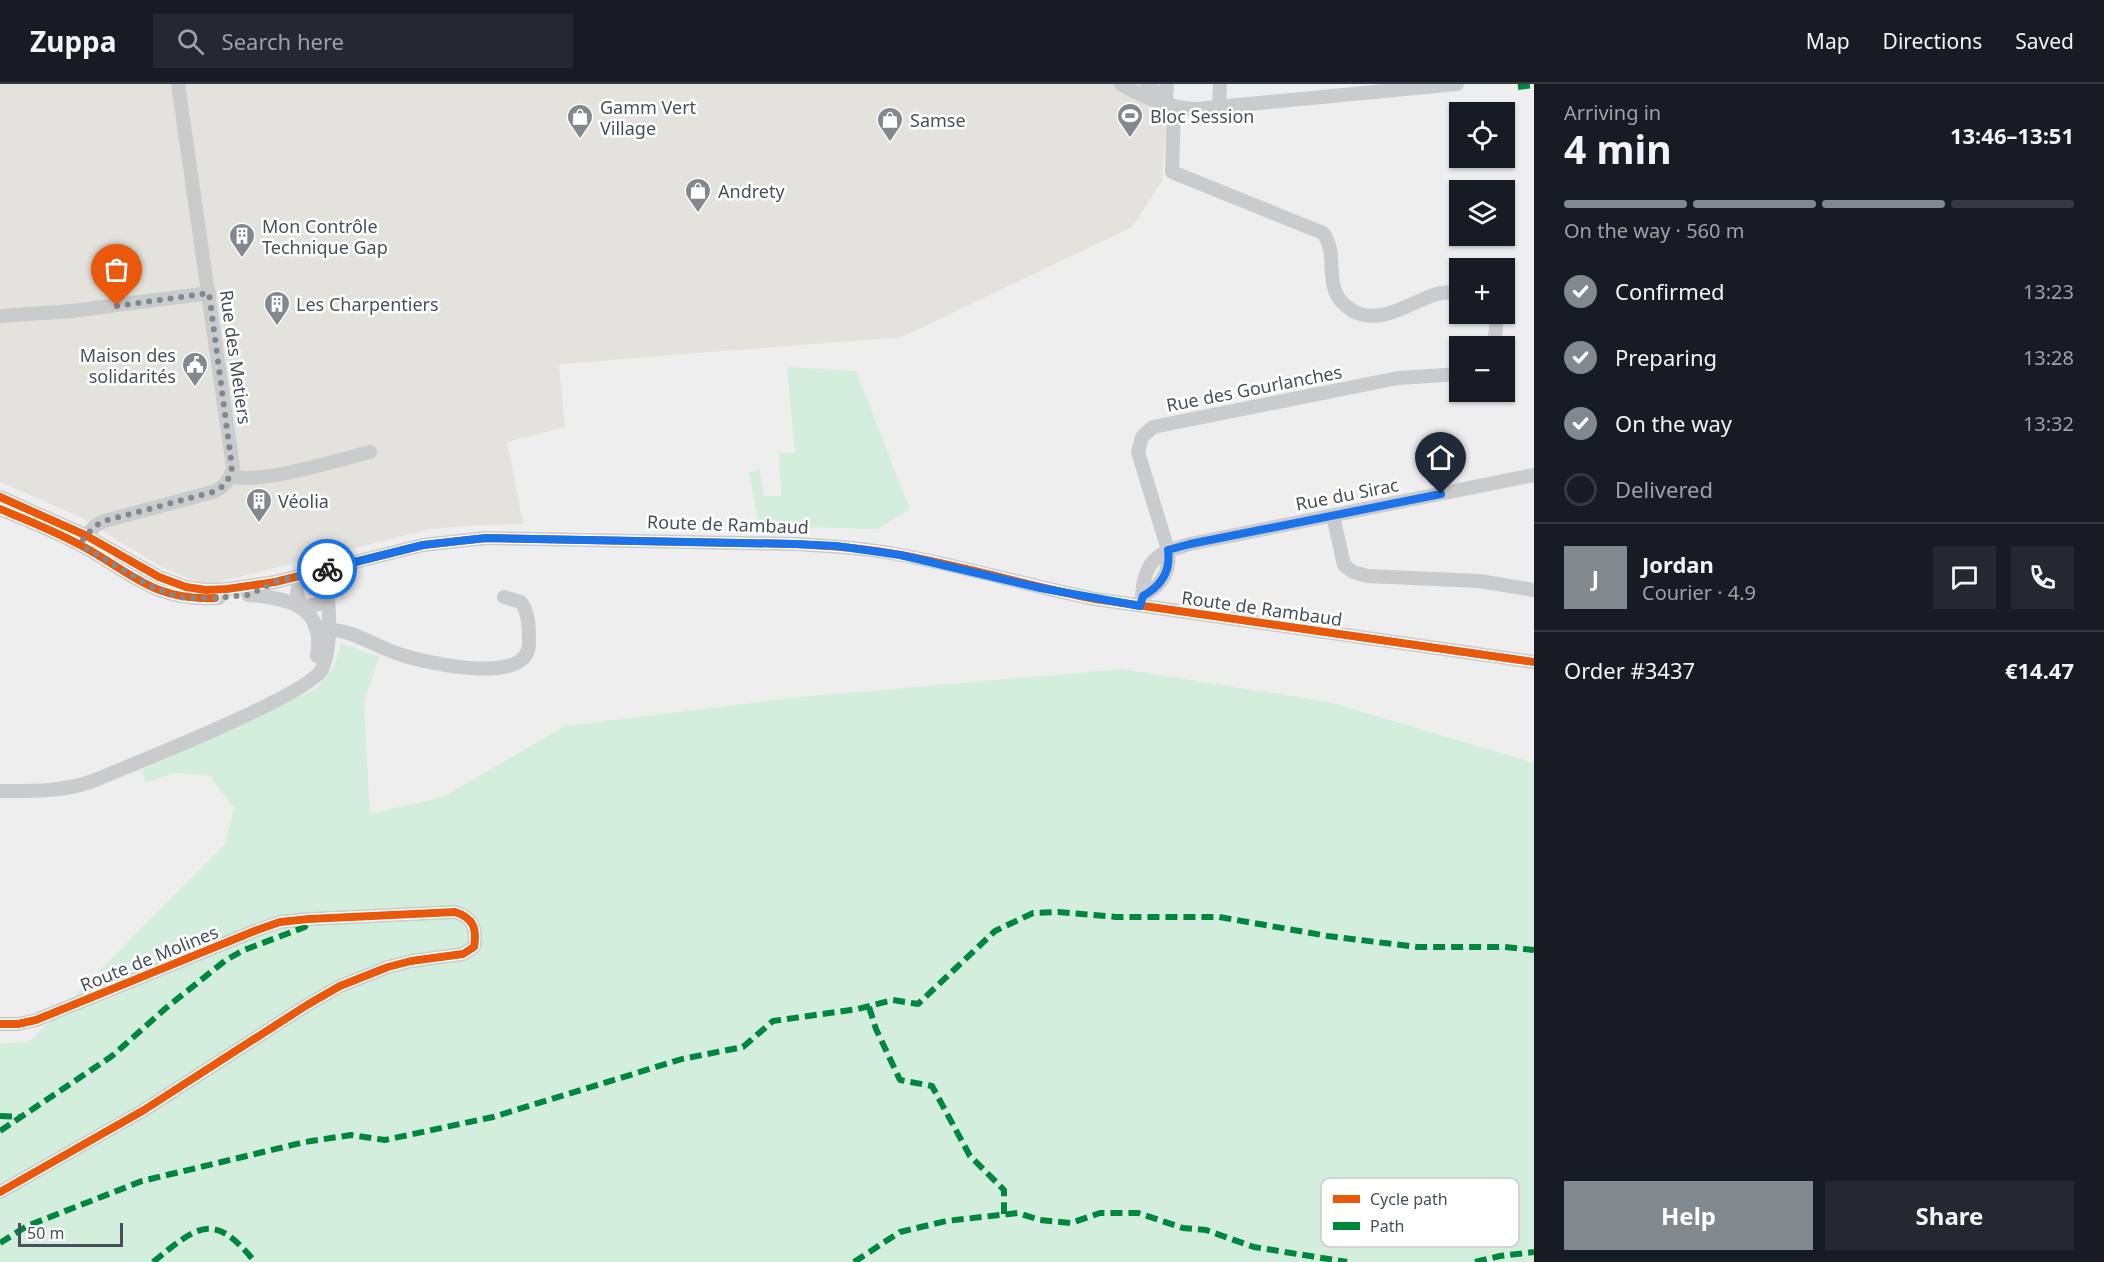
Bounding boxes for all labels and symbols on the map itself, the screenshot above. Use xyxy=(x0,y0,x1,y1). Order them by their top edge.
place label: Gamm Vert Village xyxy=(600,95,697,140)
sports icon: Bloc Session xyxy=(1115,101,1145,139)
shop icon: Gamm Vert Village xyxy=(565,102,595,140)
place label: Bloc Session xyxy=(1150,104,1255,128)
shop icon: Samse xyxy=(875,105,905,143)
place label: Samse xyxy=(910,108,966,132)
shop icon: Andrety xyxy=(683,176,713,214)
place label: Andrety xyxy=(718,179,785,203)
place label: Mon Contrôle Technique Gap xyxy=(262,214,388,259)
building icon: Mon Contrôle Technique Gap xyxy=(227,221,257,259)
pin xyxy=(91,244,142,306)
street label: Rue des Metiers xyxy=(215,288,257,426)
building icon: Les Charpentiers xyxy=(262,289,292,327)
place label: Les Charpentiers xyxy=(296,292,439,316)
place label: Maison des solidarités xyxy=(80,343,176,388)
public building icon: Maison des solidarités xyxy=(180,350,210,388)
street label: Rue des Gourlanches xyxy=(1164,359,1344,417)
pin xyxy=(1415,432,1466,494)
street label: Rue du Sirac xyxy=(1293,472,1401,516)
building icon: Véolia xyxy=(244,486,274,524)
place label: Véolia xyxy=(278,489,329,513)
street label: Route de Rambaud xyxy=(647,509,809,539)
courier xyxy=(297,539,357,599)
street label: Route de Rambaud xyxy=(1180,585,1344,631)
street label: Route de Molines xyxy=(76,919,222,997)
legend xyxy=(1321,1178,1519,1247)
text: Cycle path xyxy=(1370,1188,1448,1210)
text: Path xyxy=(1370,1215,1404,1237)
scale bar xyxy=(18,1220,123,1248)

